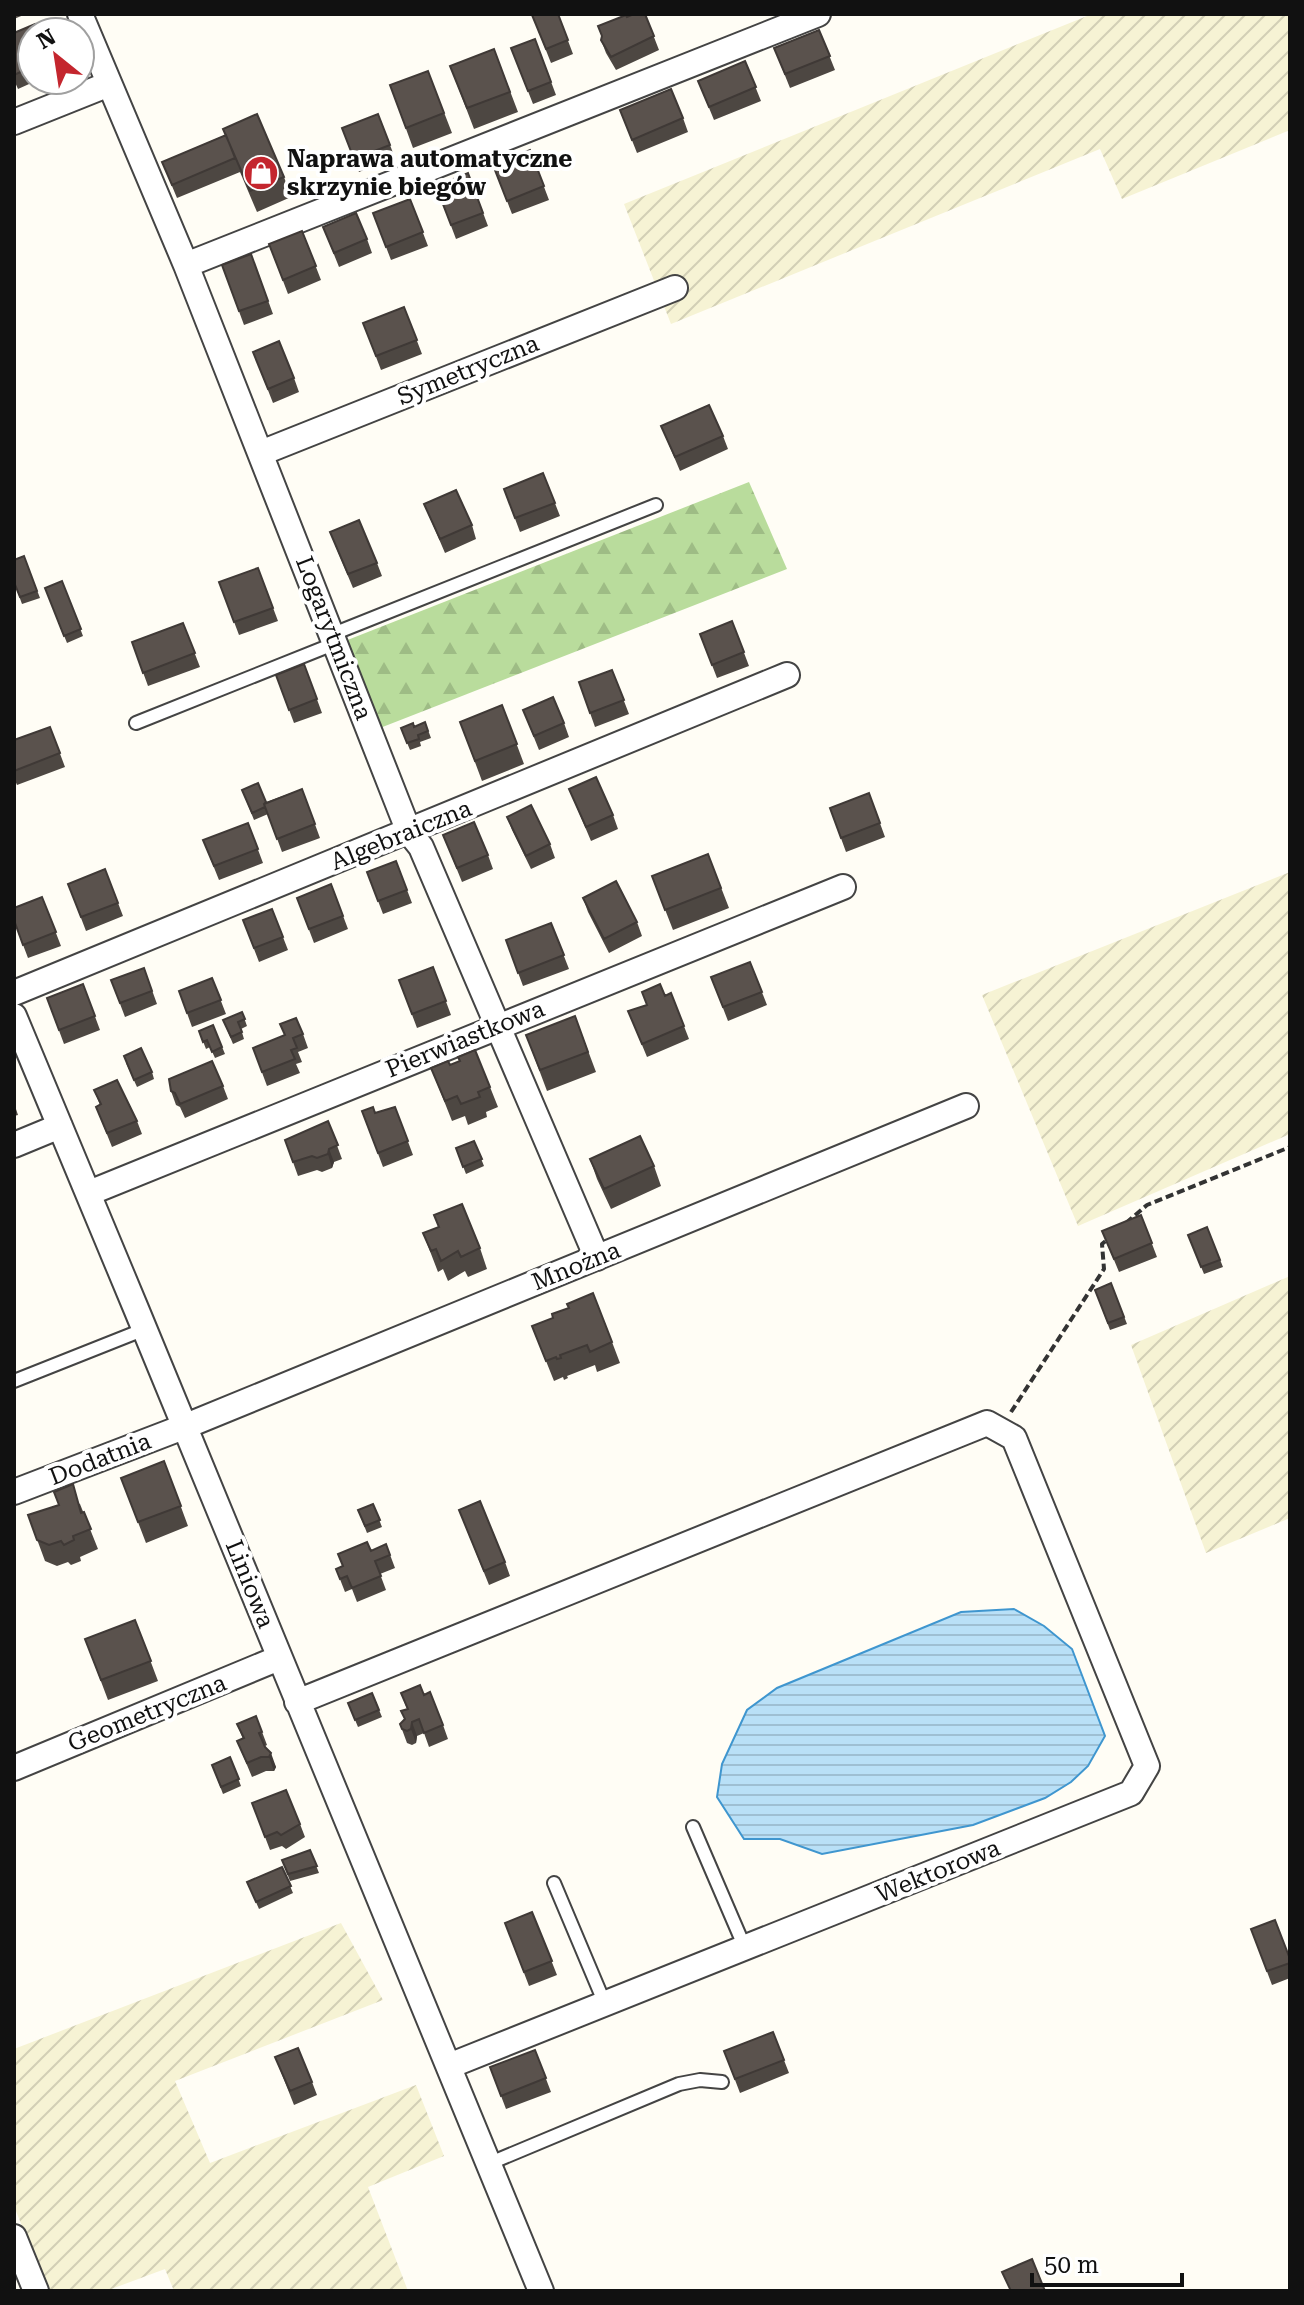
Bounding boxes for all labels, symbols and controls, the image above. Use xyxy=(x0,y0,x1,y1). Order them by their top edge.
north arrow xyxy=(16,16,96,96)
text: N xyxy=(33,24,60,54)
place label: Naprawa automatyczne skrzynie biegów xyxy=(287,145,572,201)
shop icon: Naprawa automatyczne skrzynie biegów xyxy=(242,154,280,192)
street label: Symetryczna xyxy=(393,329,543,411)
street label: Logarytmiczna xyxy=(290,552,378,724)
street label: Algebraiczna xyxy=(326,794,476,876)
street label: Pierwiastkowa xyxy=(382,994,548,1084)
street label: Mnożna xyxy=(528,1236,624,1296)
street label: Dodatnia xyxy=(45,1427,155,1491)
street label: Liniowa xyxy=(220,1536,280,1632)
street label: Geometryczna xyxy=(64,1668,230,1758)
street label: Wektorowa xyxy=(872,1833,1004,1909)
scale bar xyxy=(1032,2237,1182,2287)
text: 50 m xyxy=(1044,2251,1099,2279)

